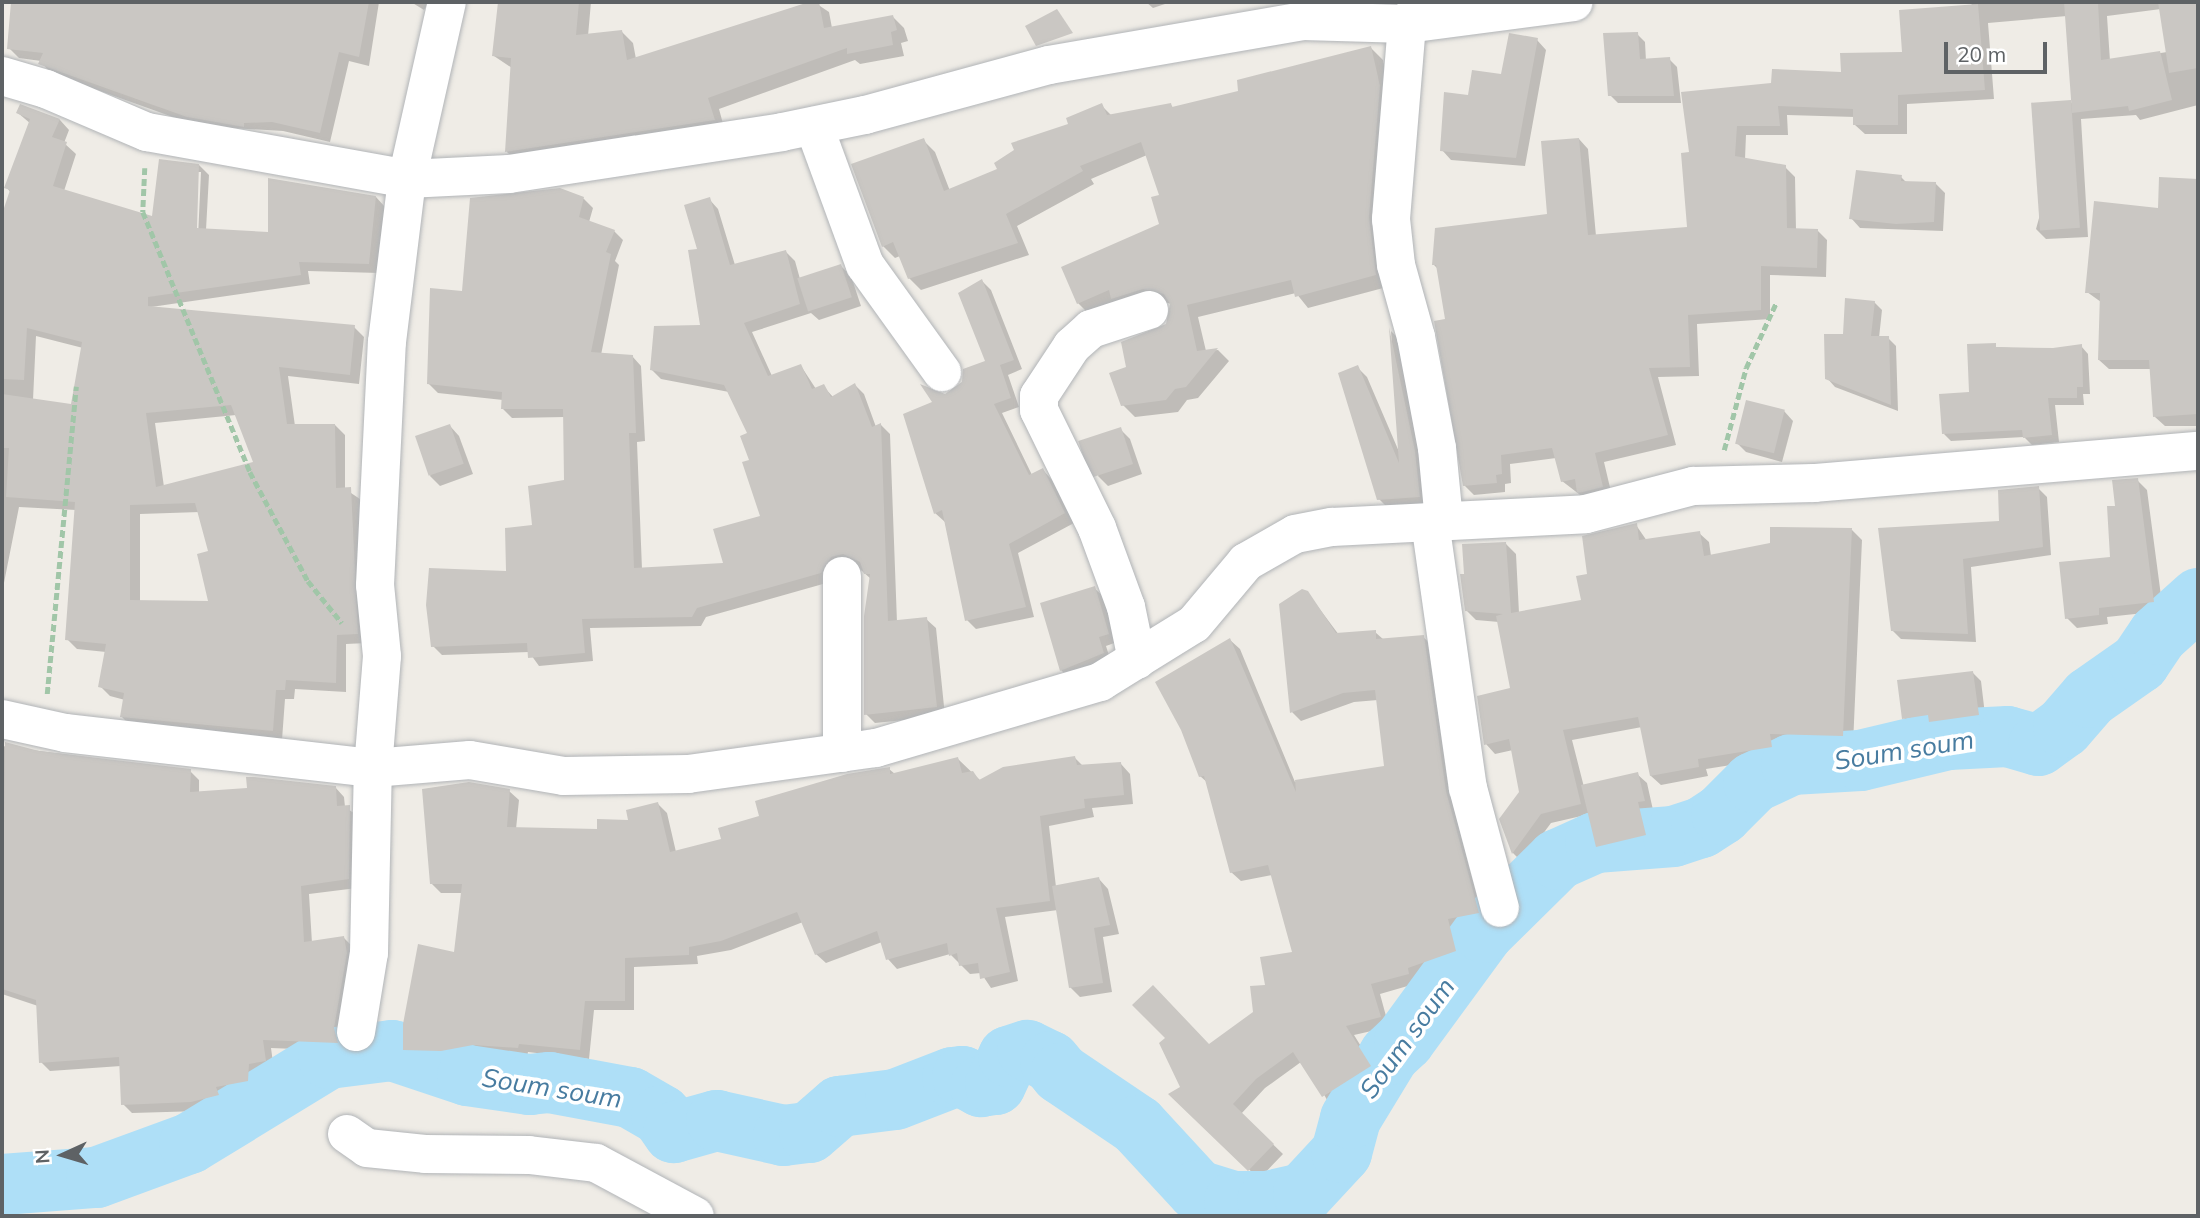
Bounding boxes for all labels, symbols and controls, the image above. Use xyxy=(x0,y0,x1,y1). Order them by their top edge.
scale bar xyxy=(1948,28,2051,72)
text: 20 m xyxy=(1957,41,2006,67)
water label: Soum soum xyxy=(1832,724,1976,776)
water label: Soum soum xyxy=(1353,972,1461,1104)
water label: Soum soum xyxy=(480,1062,624,1114)
north arrow xyxy=(28,1120,98,1190)
text: N xyxy=(30,1148,55,1164)

